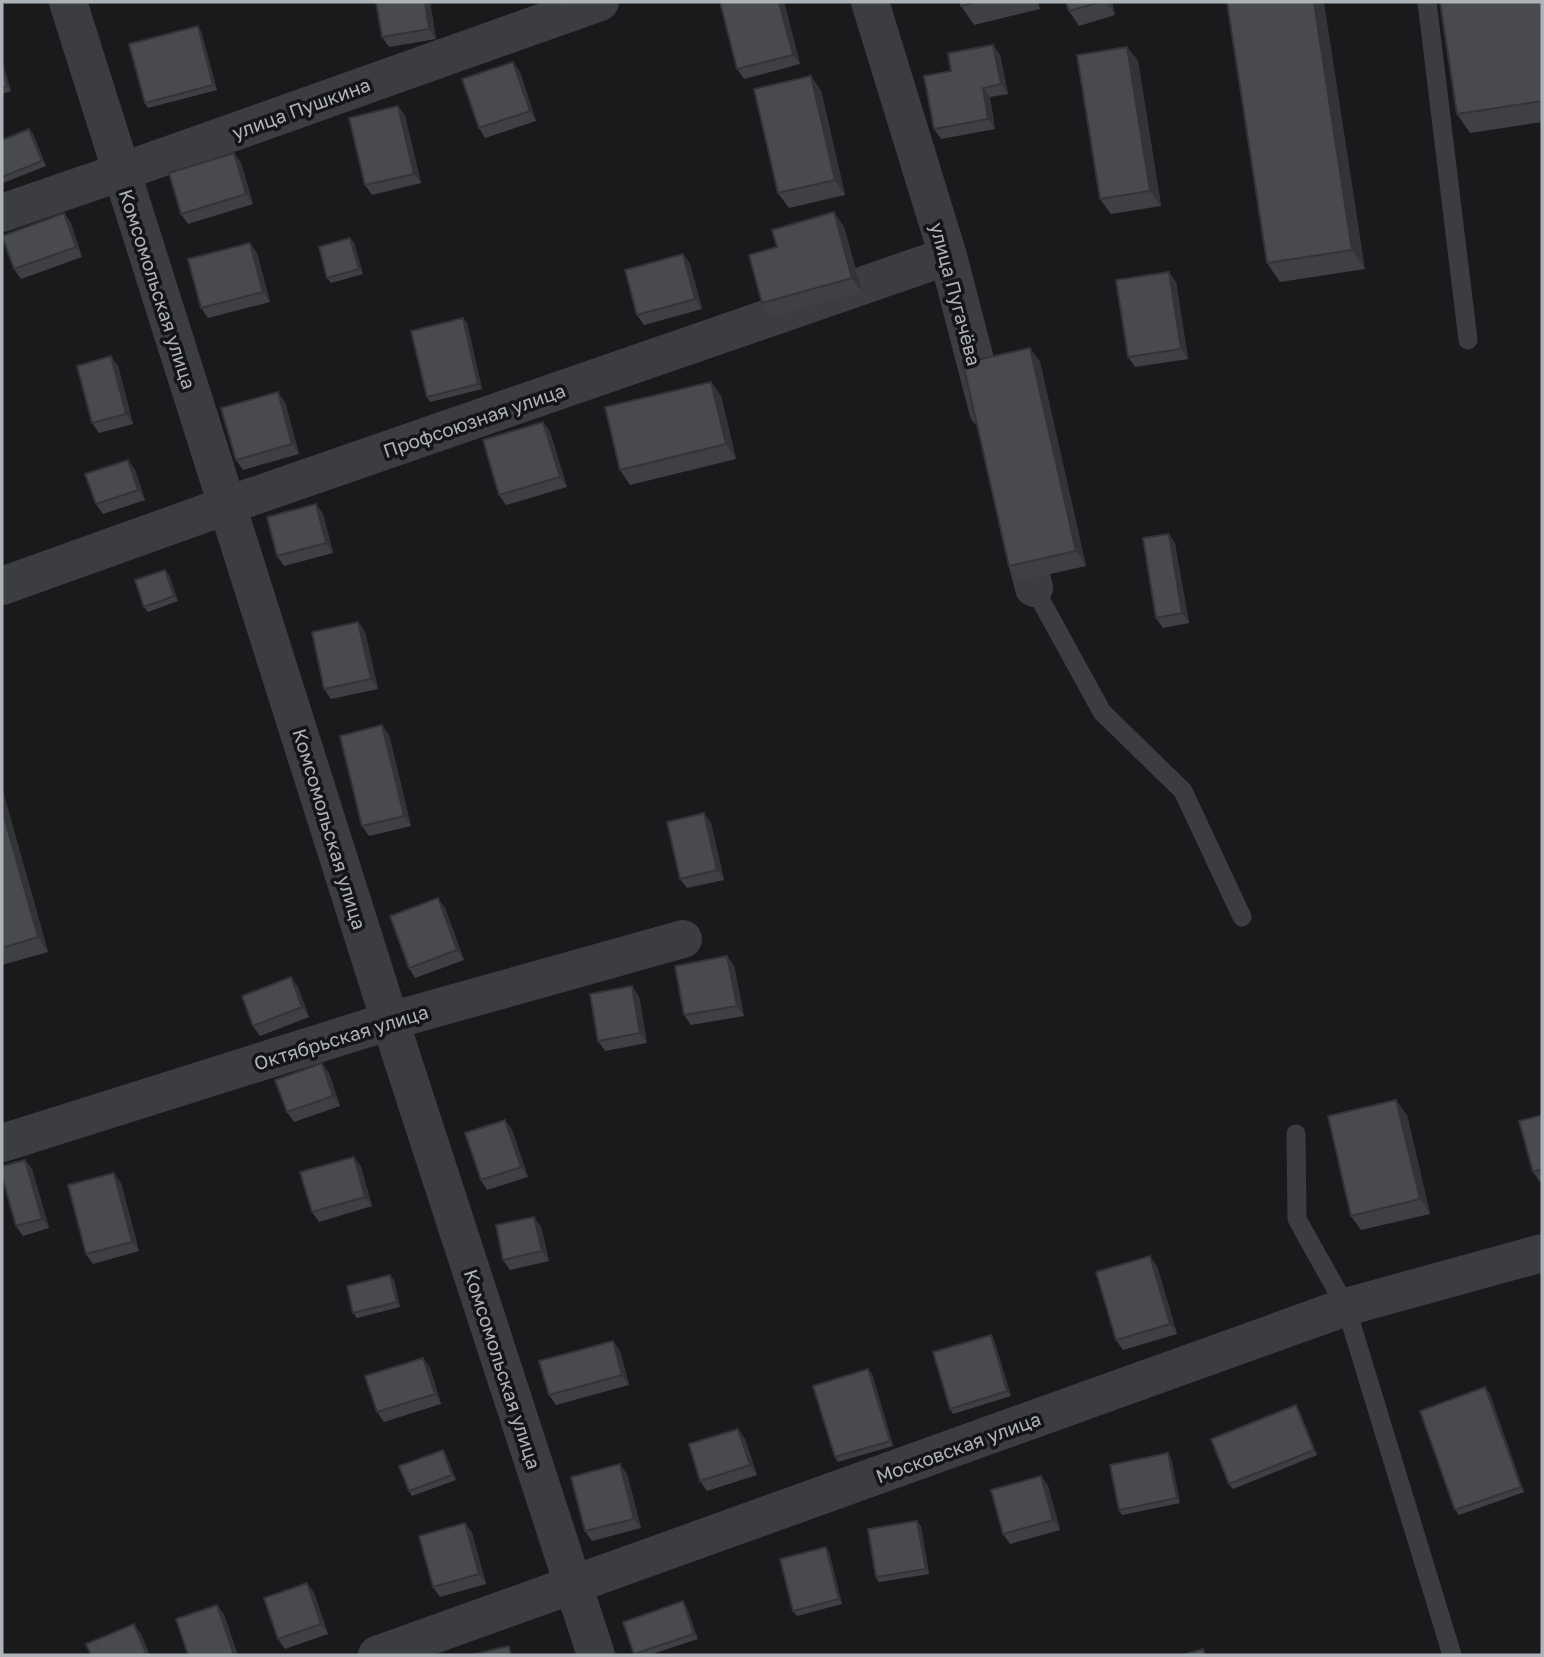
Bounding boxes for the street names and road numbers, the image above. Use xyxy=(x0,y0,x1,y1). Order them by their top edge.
street label: улица Пушкина xyxy=(229,72,373,144)
street label: Комсомольская улица xyxy=(115,186,201,392)
street label: улица Пугачёва xyxy=(926,220,986,368)
street label: Профсоюзная улица xyxy=(380,378,568,462)
street label: Комсомольская улица xyxy=(288,726,372,932)
street label: Октябрьская улица xyxy=(251,1000,431,1074)
street label: Комсомольская улица xyxy=(460,1266,546,1472)
street label: Московская улица xyxy=(872,1406,1044,1488)

